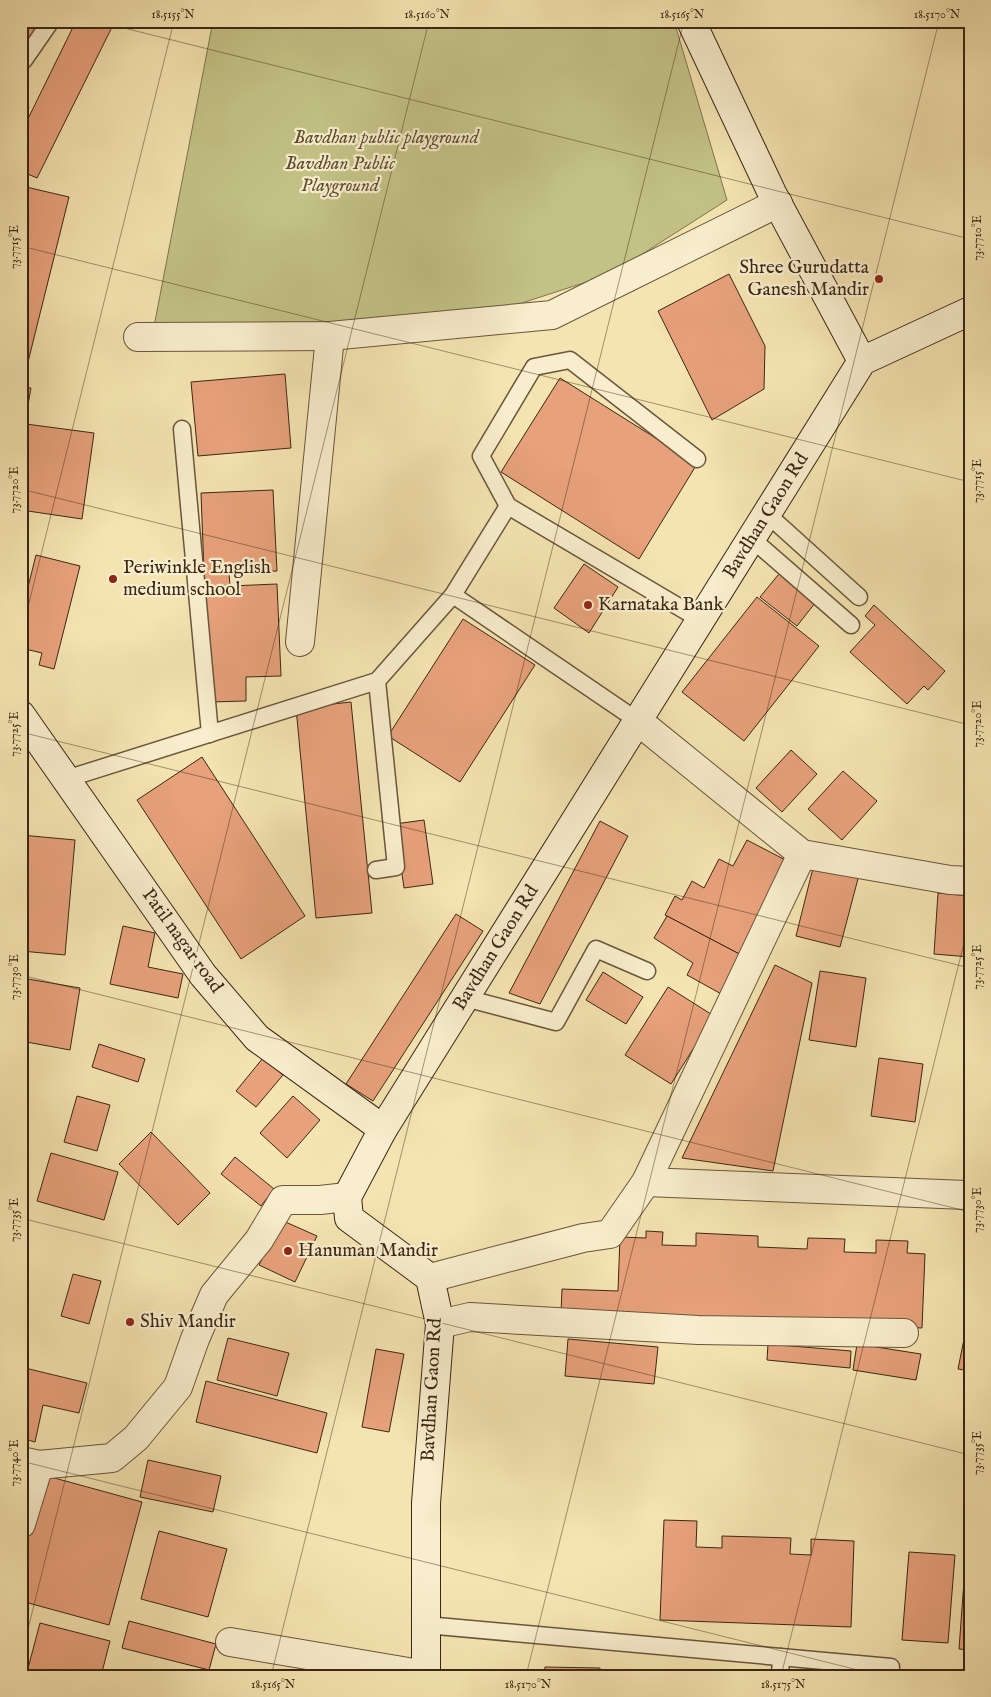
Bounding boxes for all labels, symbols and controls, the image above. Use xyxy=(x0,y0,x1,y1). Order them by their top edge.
text: 18.5155°N xyxy=(151,7,195,22)
text: 18.5160°N xyxy=(404,7,450,22)
text: 18.5165°N xyxy=(660,7,705,22)
text: 18.5170°N xyxy=(914,7,961,22)
park label: Bavdhan public playground xyxy=(293,126,480,150)
park label: Bavdhan Public Playground xyxy=(285,152,395,198)
text: 73.7710°E xyxy=(970,215,985,261)
text: 73.7715°E xyxy=(7,225,22,269)
place label: Shree Gurudatta Ganesh Mandir xyxy=(739,256,870,302)
marker: Shree Gurudatta Ganesh Mandir xyxy=(873,273,885,285)
street label: Bavdhan Gaon Rd xyxy=(718,448,815,583)
text: 73.7715°E xyxy=(970,459,985,503)
text: 73.7720°E xyxy=(7,467,22,513)
place label: Periwinkle English medium school xyxy=(123,556,271,602)
marker: Periwinkle English medium school xyxy=(107,573,119,585)
place label: Karnataka Bank xyxy=(598,593,724,617)
marker: Karnataka Bank xyxy=(582,599,594,611)
text: 73.7720°E xyxy=(970,701,985,747)
text: 73.7725°E xyxy=(7,711,22,757)
street label: Bavdhan Gaon Rd xyxy=(448,880,545,1015)
street label: Patil nagar road xyxy=(136,884,229,999)
text: 73.7725°E xyxy=(970,944,985,990)
text: 73.7730°E xyxy=(7,954,22,1000)
text: 73.7730°E xyxy=(970,1187,985,1233)
text: 73.7735°E xyxy=(7,1198,22,1242)
place label: Hanuman Mandir xyxy=(298,1239,438,1263)
marker: Hanuman Mandir xyxy=(282,1245,294,1257)
place label: Shiv Mandir xyxy=(140,1310,236,1334)
marker: Shiv Mandir xyxy=(124,1316,136,1328)
street label: Bavdhan Gaon Rd xyxy=(416,1317,448,1462)
text: 73.7735°E xyxy=(970,1431,985,1475)
text: 73.7740°E xyxy=(7,1439,22,1487)
text: 18.5165°N xyxy=(251,1677,296,1692)
text: 18.5170°N xyxy=(505,1677,552,1692)
text: 18.5175°N xyxy=(761,1677,806,1692)

